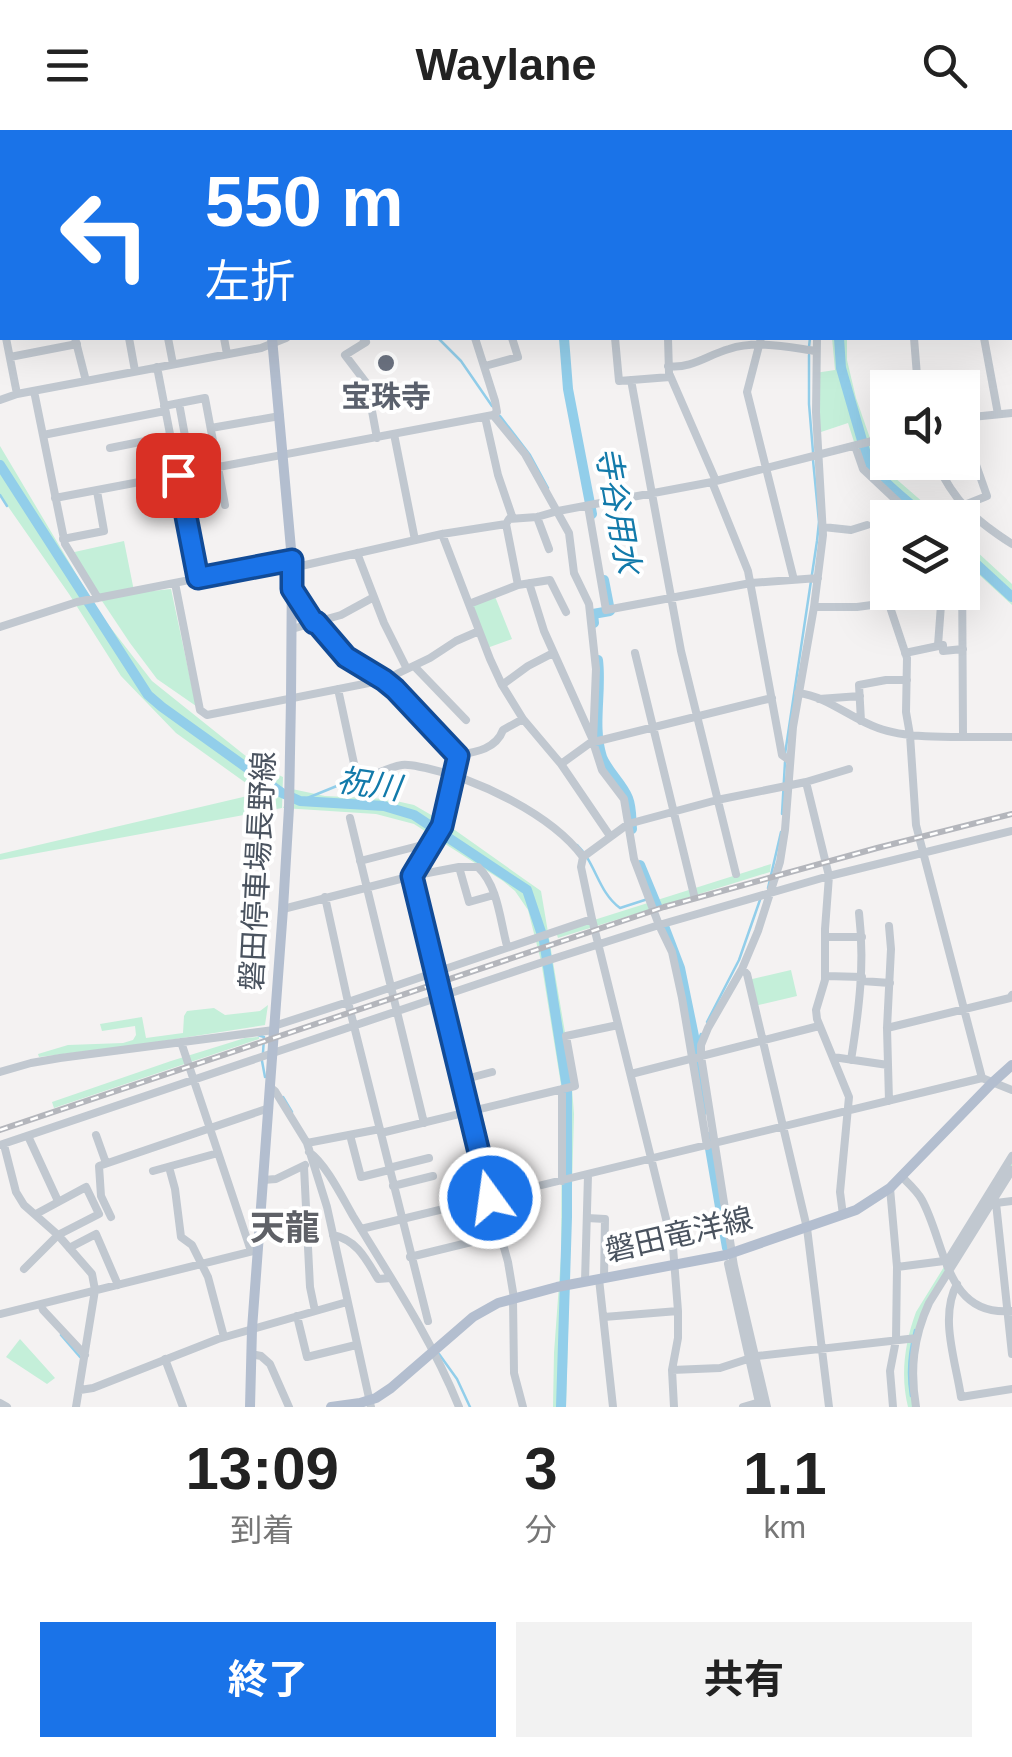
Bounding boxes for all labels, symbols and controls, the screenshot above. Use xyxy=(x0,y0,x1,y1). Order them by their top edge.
icon: menu xyxy=(40,38,95,93)
icon: search xyxy=(917,38,972,93)
text: Waylane xyxy=(416,39,596,90)
text: 550 m xyxy=(205,163,403,241)
icon: left xyxy=(40,170,170,300)
text: 左折 xyxy=(205,256,295,307)
marker: 宝珠寺 xyxy=(375,352,397,374)
map controls xyxy=(870,370,980,610)
button: sound xyxy=(870,370,980,480)
place label: 宝珠寺 xyxy=(341,380,431,413)
pin xyxy=(136,433,221,518)
water label: 寺谷用水 xyxy=(589,444,647,579)
icon: arrive xyxy=(151,448,206,503)
button: layers xyxy=(870,500,980,610)
street label: 磐田停車場長野線 xyxy=(235,750,280,992)
water label: 祝川 xyxy=(335,762,406,807)
position arrow xyxy=(438,1146,542,1250)
street label: 磐田竜洋線 xyxy=(602,1202,756,1267)
district label: 天龍 xyxy=(250,1208,320,1247)
text: 13:09 xyxy=(185,1435,339,1502)
text: 3 xyxy=(524,1435,558,1502)
text: 1.1 xyxy=(743,1440,827,1507)
text: km xyxy=(763,1509,806,1545)
text: 到着 xyxy=(230,1512,294,1548)
text: 分 xyxy=(525,1512,557,1548)
button: 終了 xyxy=(40,1622,496,1737)
button: 共有 xyxy=(516,1622,972,1737)

